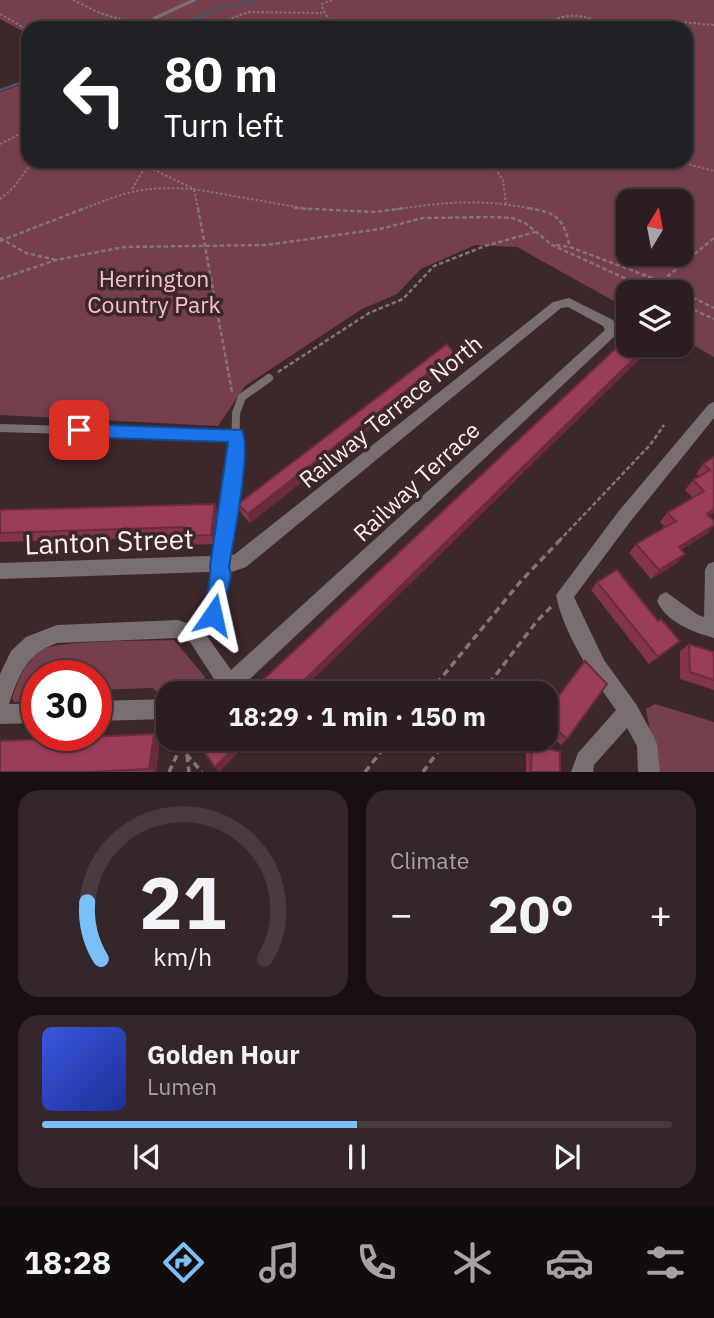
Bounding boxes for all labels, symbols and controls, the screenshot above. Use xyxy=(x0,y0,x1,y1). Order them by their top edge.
text: 80 m xyxy=(164,42,278,105)
icon: left xyxy=(49,49,140,140)
text: Turn left xyxy=(164,104,284,146)
north arrow xyxy=(616,189,693,266)
map controls xyxy=(616,189,693,357)
park label: Herrington Country Park xyxy=(87,263,221,319)
button: layers xyxy=(616,280,693,357)
street label: Railway Terrace North xyxy=(293,329,487,493)
pin xyxy=(49,400,109,460)
icon: arrive xyxy=(60,411,98,449)
street label: Railway Terrace xyxy=(347,415,485,547)
street label: Lanton Street xyxy=(24,520,194,562)
position arrow xyxy=(176,578,250,652)
speed limit sign: 30 xyxy=(21,660,112,751)
text: 18:29 · 1 min · 150 m xyxy=(228,699,486,733)
text: Climate xyxy=(390,845,469,875)
text: 21 xyxy=(139,855,227,950)
text: 20° xyxy=(488,880,574,947)
text: − xyxy=(390,889,413,938)
text: + xyxy=(649,889,672,938)
text: km/h xyxy=(154,940,212,973)
text: Golden Hour xyxy=(147,1037,300,1071)
text: Lumen xyxy=(147,1071,217,1101)
icon: previous xyxy=(128,1138,166,1176)
icon: pause xyxy=(338,1138,376,1176)
icon: next xyxy=(548,1138,586,1176)
icon: directions xyxy=(159,1238,208,1287)
icon: music xyxy=(255,1238,304,1287)
icon: phone xyxy=(352,1238,401,1287)
icon: climate xyxy=(448,1238,497,1287)
icon: car xyxy=(545,1238,594,1287)
icon: filters xyxy=(641,1238,690,1287)
text: 18:28 xyxy=(24,1241,111,1283)

